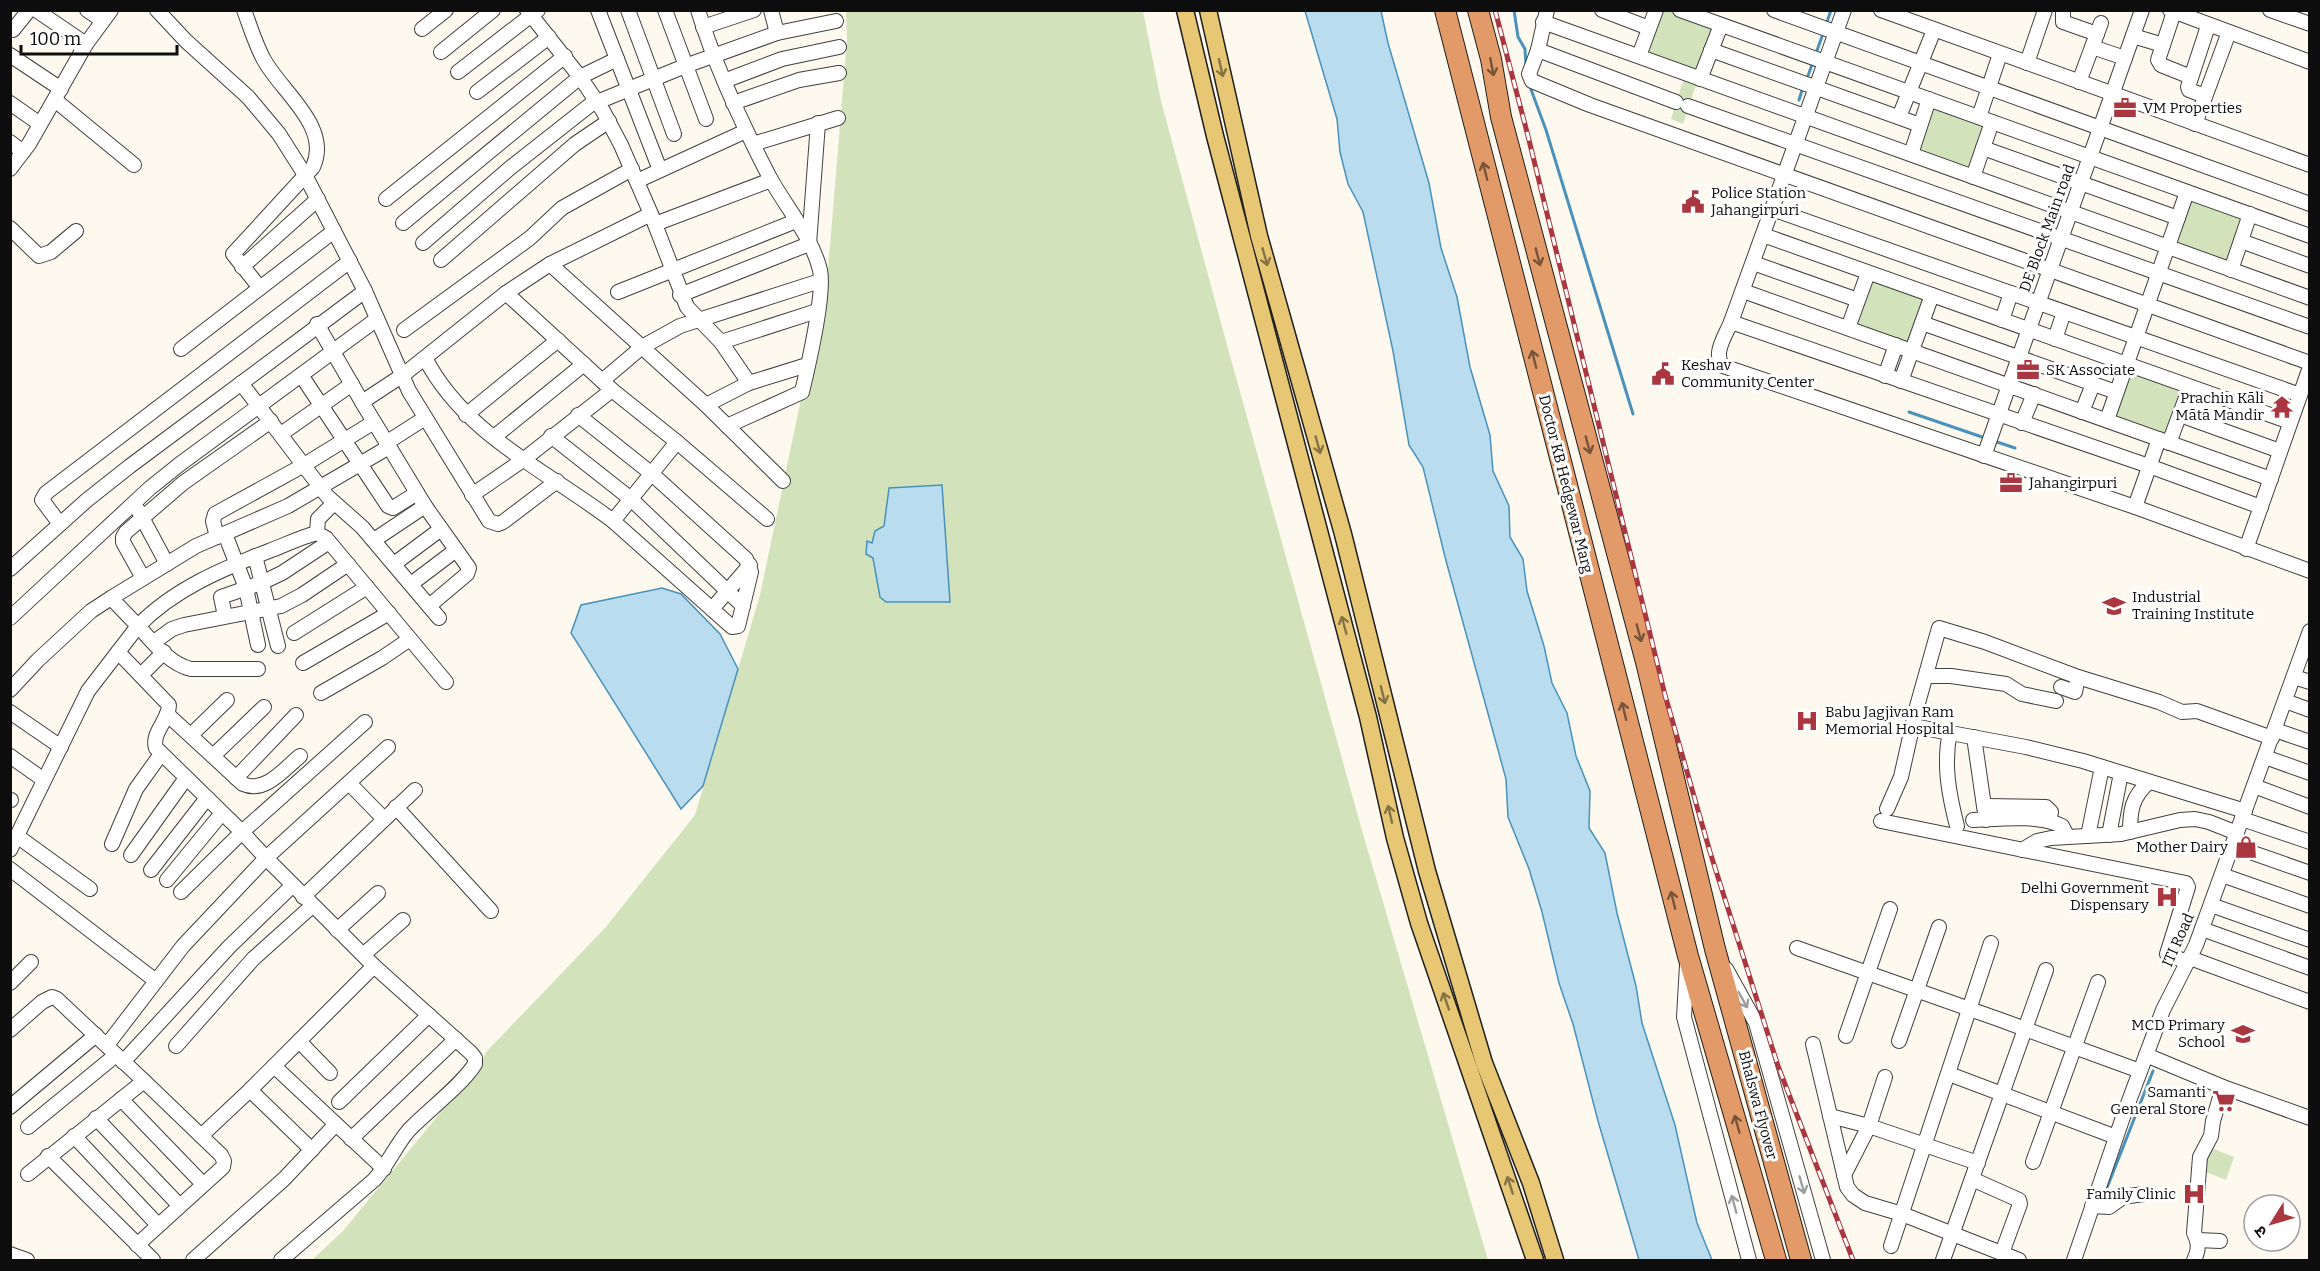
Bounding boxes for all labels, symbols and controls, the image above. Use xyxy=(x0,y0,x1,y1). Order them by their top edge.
scale bar xyxy=(21,18,177,56)
text: 100 m xyxy=(30,28,81,50)
one-way arrow xyxy=(1487,57,1498,77)
one-way arrow xyxy=(1215,58,1227,77)
office icon: VM Properties xyxy=(2112,95,2138,121)
place label: VM Properties xyxy=(2143,99,2242,117)
one-way arrow xyxy=(1478,161,1490,180)
street label: DE Block Main road xyxy=(2016,162,2079,294)
place label: Police Station Jahangirpuri xyxy=(1710,184,1807,219)
public building icon: Police Station Jahangirpuri xyxy=(1680,189,1706,215)
one-way arrow xyxy=(1533,247,1545,266)
one-way arrow xyxy=(1260,248,1271,267)
one-way arrow xyxy=(1527,350,1539,369)
place label: Keshav Community Center xyxy=(1681,356,1814,391)
office icon: SK Associate xyxy=(2015,357,2041,383)
public building icon: Keshav Community Center xyxy=(1650,361,1676,387)
place label: SK Associate xyxy=(2046,361,2135,379)
place label: Prachin Kāli Mātā Mandir xyxy=(2175,389,2265,424)
street label: Doctor KB Hedgewar Marg xyxy=(1535,393,1597,575)
temple icon: Prachin Kāli Mātā Mandir xyxy=(2269,394,2295,420)
one-way arrow xyxy=(1313,435,1324,454)
one-way arrow xyxy=(1583,435,1595,454)
office icon: Jahangirpuri xyxy=(1998,470,2024,496)
place label: Jahangirpuri xyxy=(2028,474,2118,492)
place label: Industrial Training Institute xyxy=(2132,588,2254,623)
school or university icon: Industrial Training Institute xyxy=(2101,593,2127,619)
one-way arrow xyxy=(1337,616,1349,635)
one-way arrow xyxy=(1633,624,1645,643)
one-way arrow xyxy=(1378,685,1390,704)
one-way arrow xyxy=(1618,702,1630,721)
place label: Babu Jagjivan Ram Memorial Hospital xyxy=(1825,703,1955,738)
hospital icon: Babu Jagjivan Ram Memorial Hospital xyxy=(1794,708,1820,734)
one-way arrow xyxy=(1384,805,1395,825)
shop icon: Mother Dairy xyxy=(2233,834,2259,860)
place label: Mother Dairy xyxy=(2136,838,2228,856)
place label: Delhi Government Dispensary xyxy=(2020,879,2150,914)
hospital icon: Delhi Government Dispensary xyxy=(2154,884,2180,910)
one-way arrow xyxy=(1667,890,1679,909)
street label: ITI Road xyxy=(2158,910,2198,970)
one-way arrow xyxy=(1737,991,1749,1008)
one-way arrow xyxy=(1439,992,1450,1011)
place label: MCD Primary School xyxy=(2131,1016,2225,1051)
school or university icon: MCD Primary School xyxy=(2230,1021,2256,1047)
street label: Bhalswa Flyover xyxy=(1735,1049,1781,1162)
place label: Samanti General Store xyxy=(2110,1083,2207,1118)
supermarket icon: Samanti General Store xyxy=(2211,1088,2237,1114)
one-way arrow xyxy=(1731,1114,1742,1133)
one-way arrow xyxy=(1504,1176,1515,1195)
one-way arrow xyxy=(1797,1176,1808,1195)
hospital icon: Family Clinic xyxy=(2181,1181,2207,1207)
place label: Family Clinic xyxy=(2086,1185,2176,1203)
north arrow xyxy=(2242,1193,2302,1253)
one-way arrow xyxy=(1727,1195,1739,1214)
text: उ xyxy=(2250,1222,2271,1241)

